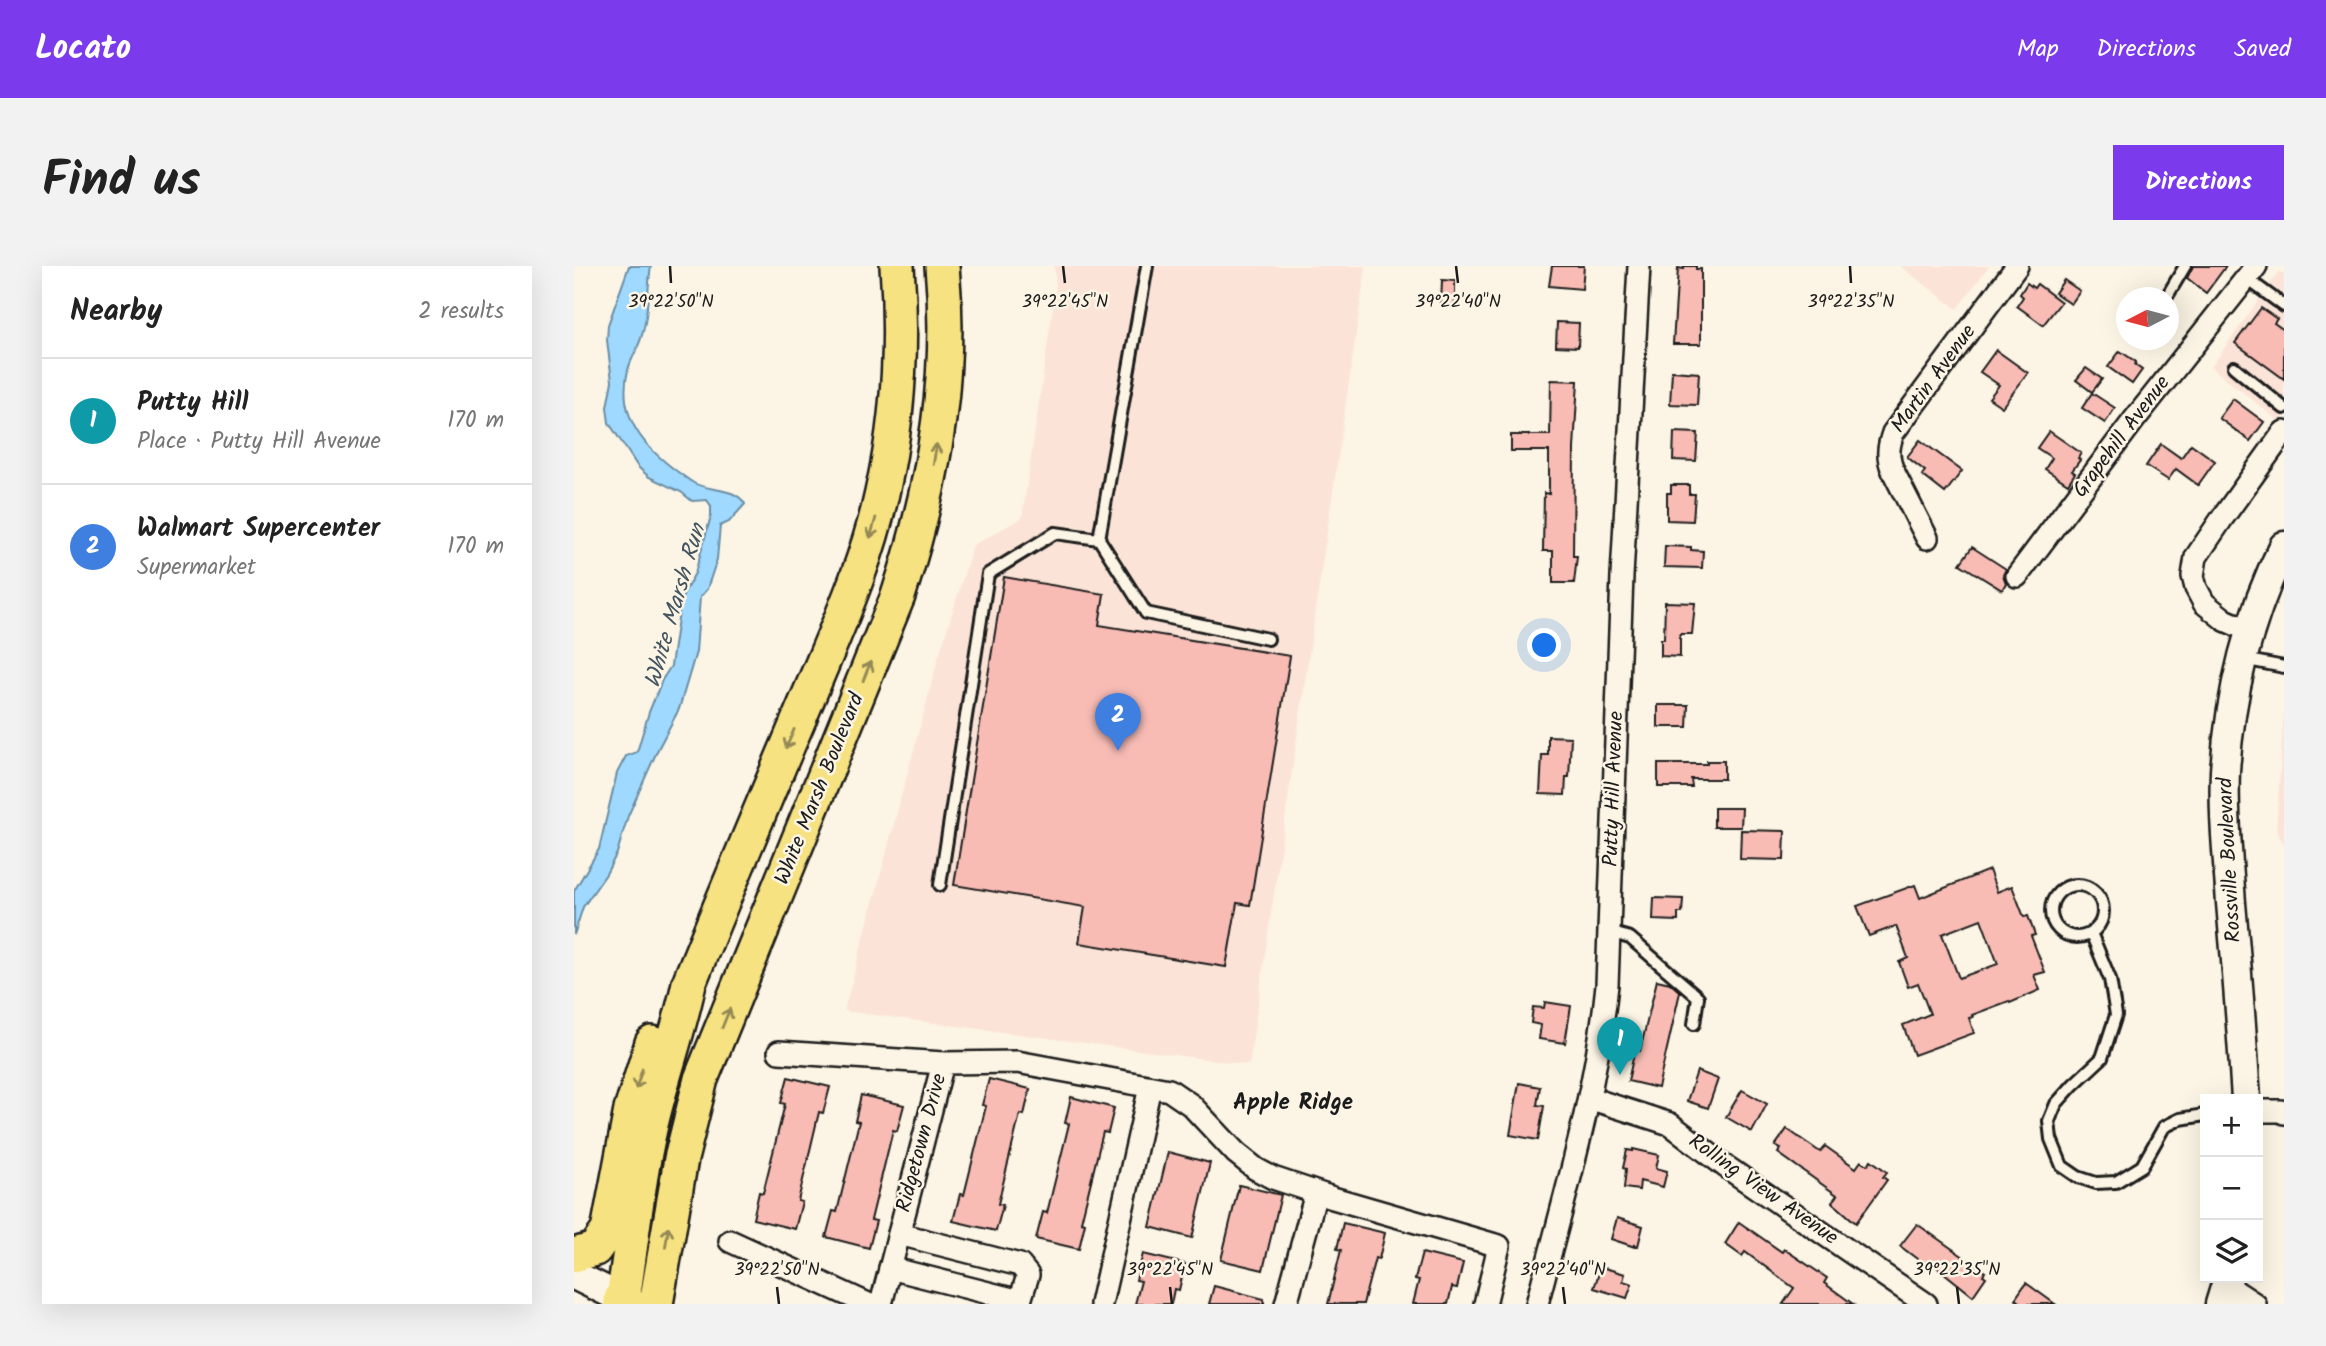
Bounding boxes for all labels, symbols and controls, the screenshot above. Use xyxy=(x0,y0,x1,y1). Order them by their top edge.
text: Locato xyxy=(35,23,131,76)
text: Map xyxy=(2017,30,2059,69)
text: Directions xyxy=(2097,30,2196,69)
text: Saved xyxy=(2234,30,2291,69)
text: Find us xyxy=(42,143,200,221)
button: Directions xyxy=(2113,145,2284,220)
north arrow xyxy=(2116,287,2179,350)
text: Nearby xyxy=(70,288,162,336)
text: 39°22'50"N xyxy=(628,288,714,317)
text: 39°22'45"N xyxy=(1022,288,1108,317)
text: 39°22'40"N xyxy=(1415,288,1501,317)
text: 39°22'35"N xyxy=(1808,288,1894,317)
text: 2 results xyxy=(418,294,504,330)
street label: Martin Avenue xyxy=(1883,317,1985,440)
street label: Grapehill Avenue xyxy=(2065,368,2179,505)
text: Putty Hill xyxy=(137,382,248,424)
text: 1 xyxy=(90,403,96,439)
text: 170 m xyxy=(447,403,504,439)
text: Place · Putty Hill Avenue xyxy=(137,424,381,460)
one-way arrow xyxy=(929,443,942,466)
text: Walmart Supercenter xyxy=(137,508,380,550)
one-way arrow xyxy=(866,516,879,538)
water label: White Marsh Run xyxy=(635,518,717,692)
text: 2 xyxy=(86,529,100,565)
text: 170 m xyxy=(447,529,504,565)
text: Supermarket xyxy=(137,550,256,586)
your location xyxy=(1527,628,1561,662)
one-way arrow xyxy=(862,661,875,682)
street label: White Marsh Boulevard xyxy=(766,688,874,890)
pin: 2 xyxy=(1095,693,1141,751)
street label: Putty Hill Avenue xyxy=(1595,710,1633,867)
one-way arrow xyxy=(783,728,796,750)
street label: Rossville Boulevard xyxy=(2209,776,2251,943)
one-way arrow xyxy=(720,1007,733,1029)
pin: 1 xyxy=(1597,1017,1643,1075)
one-way arrow xyxy=(632,1068,645,1090)
street label: Ridgetown Drive xyxy=(888,1069,957,1216)
district label: Apple Ridge xyxy=(1233,1085,1353,1121)
map controls xyxy=(2200,1094,2263,1283)
button: + xyxy=(2200,1094,2263,1157)
street label: Rolling View Avenue xyxy=(1681,1126,1845,1254)
button: − xyxy=(2200,1157,2263,1220)
button: layers xyxy=(2200,1220,2263,1283)
one-way arrow xyxy=(661,1226,674,1249)
text: 39°22'50"N xyxy=(734,1256,820,1285)
text: 39°22'45"N xyxy=(1127,1256,1213,1285)
text: 39°22'40"N xyxy=(1520,1256,1606,1285)
text: 39°22'35"N xyxy=(1914,1256,2000,1285)

